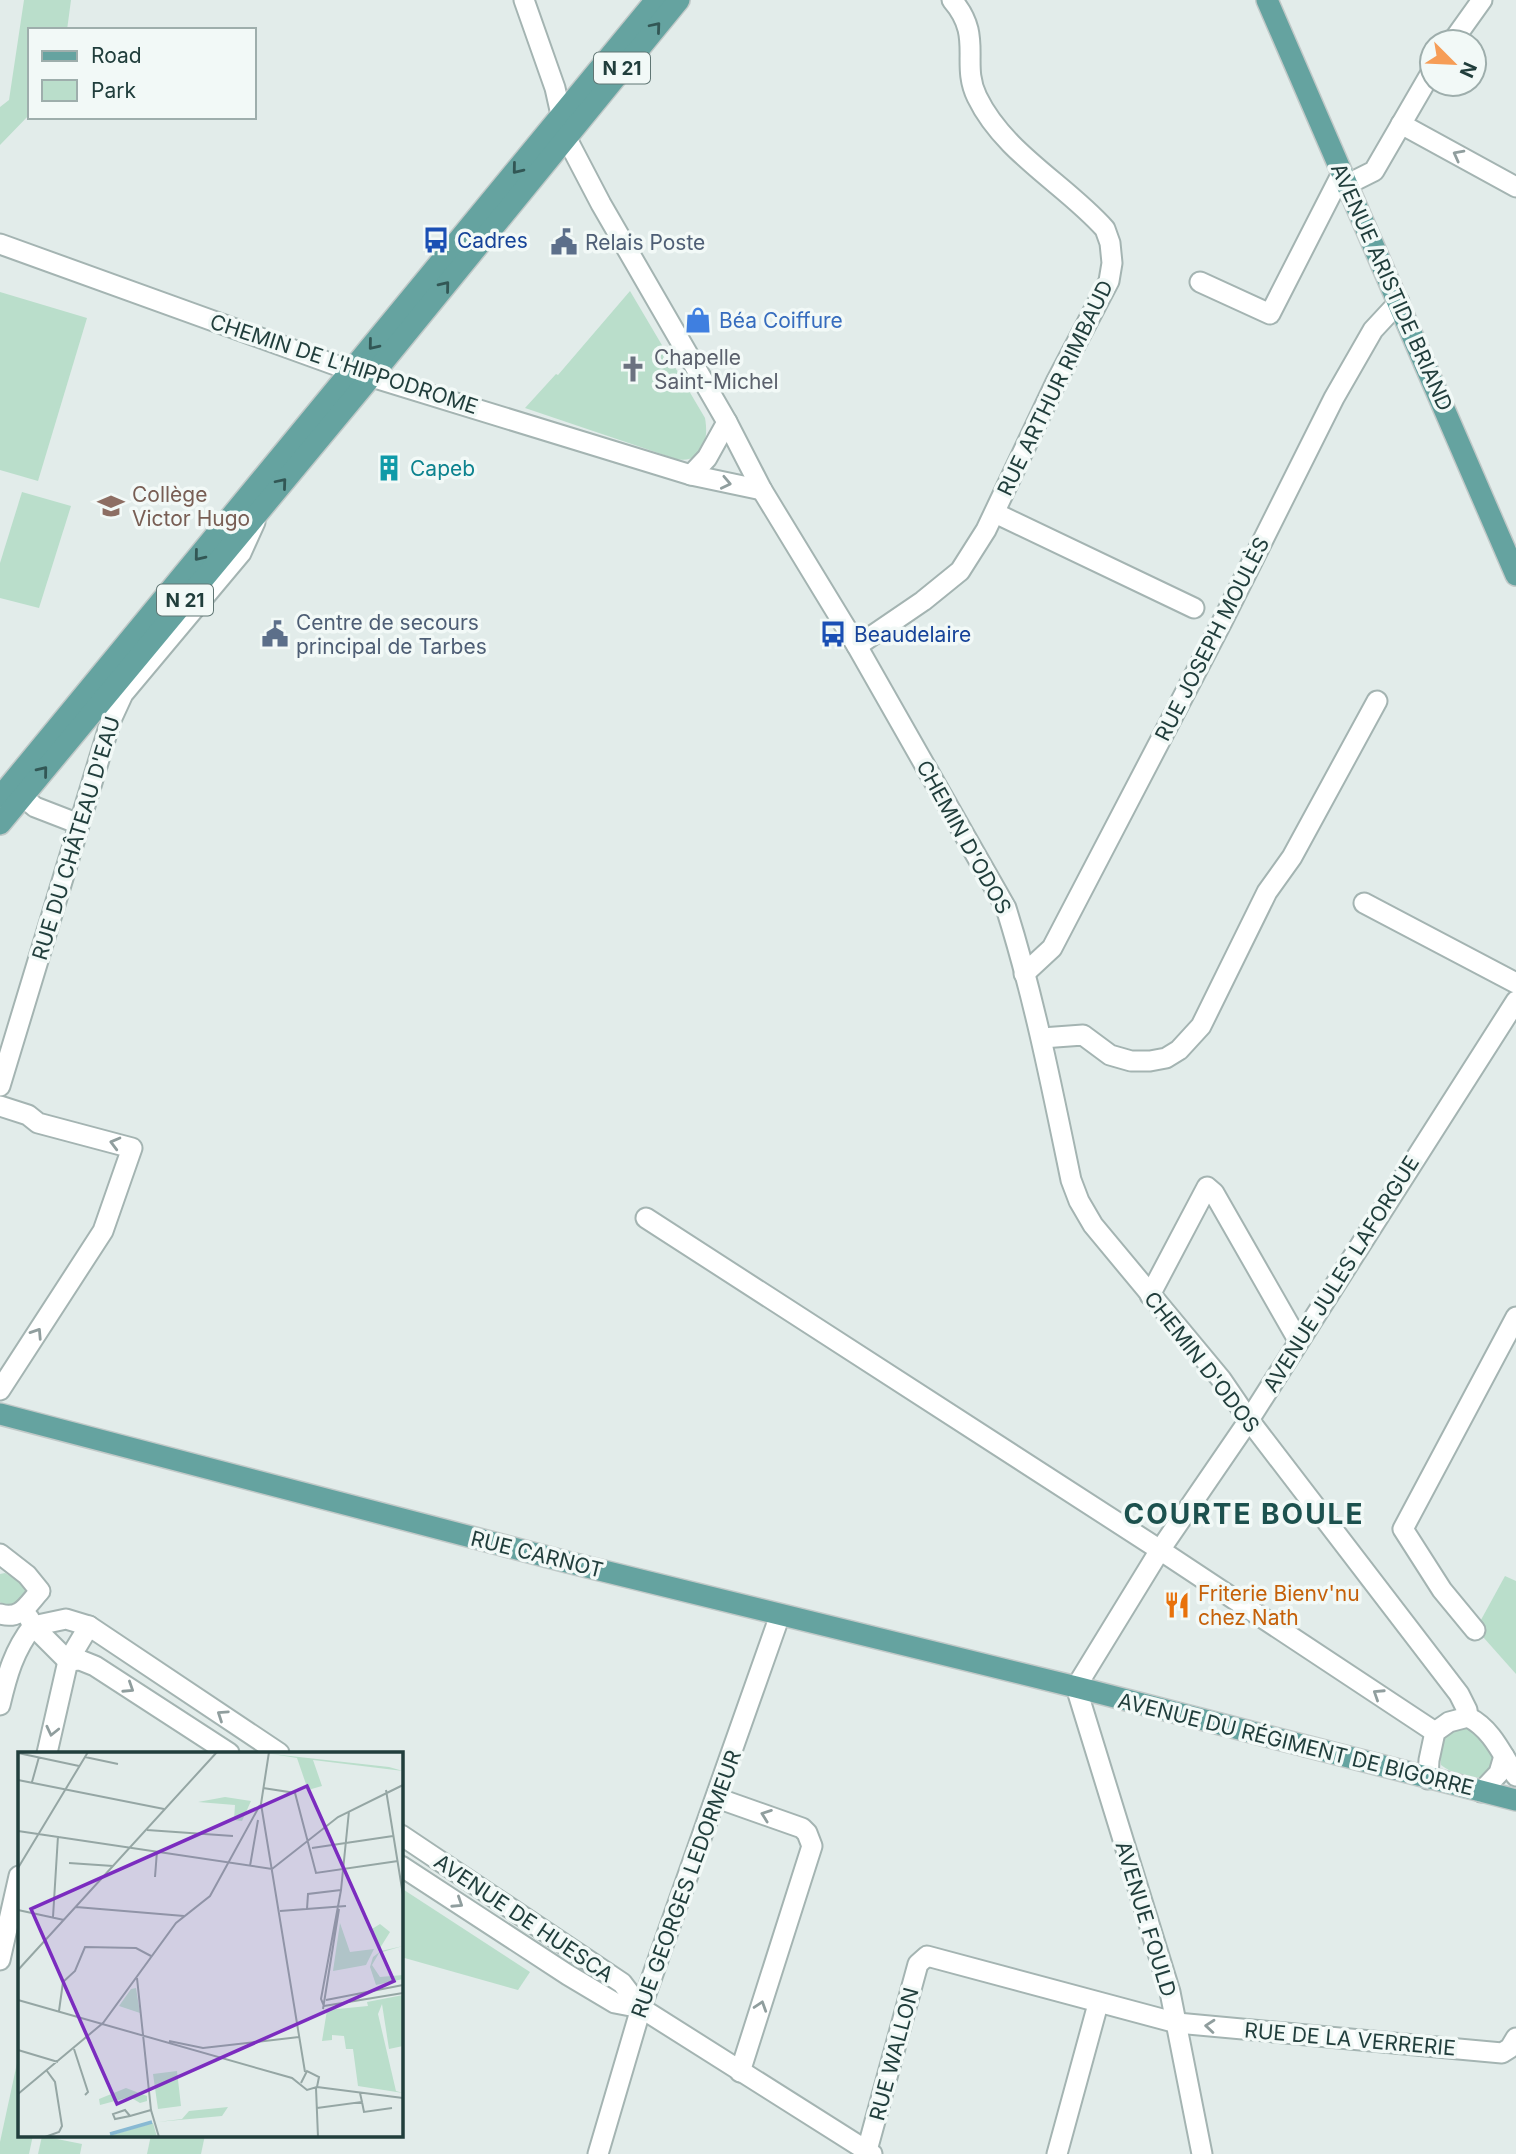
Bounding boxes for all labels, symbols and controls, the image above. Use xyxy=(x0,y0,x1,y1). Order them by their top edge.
one-way arrow xyxy=(648,23,660,36)
legend xyxy=(28,28,256,119)
north arrow xyxy=(1418,28,1488,98)
text: Road xyxy=(91,43,142,68)
road number: N 21 xyxy=(594,52,650,83)
text: N xyxy=(1455,58,1482,81)
text: Park xyxy=(91,78,136,103)
one-way arrow xyxy=(1453,150,1466,164)
street label: AVENUE ARISTIDE BRIAND xyxy=(1326,159,1458,415)
one-way arrow xyxy=(513,162,526,174)
bus stop icon: Cadres xyxy=(421,225,451,255)
public building icon: Relais Poste xyxy=(549,227,579,257)
place label: Cadres xyxy=(457,228,528,253)
place label: Relais Poste xyxy=(585,230,705,255)
street label: RUE ARTHUR RIMBAUD xyxy=(992,276,1118,500)
one-way arrow xyxy=(437,281,449,294)
shop icon: Béa Coiffure xyxy=(683,305,713,335)
place label: Béa Coiffure xyxy=(719,308,843,333)
street label: CHEMIN DE L'HIPPODROME xyxy=(207,309,481,419)
one-way arrow xyxy=(369,337,381,350)
place label: Chapelle Saint-Michel xyxy=(654,345,779,394)
church icon: Chapelle Saint-Michel xyxy=(618,354,648,384)
building icon: Capeb xyxy=(374,453,404,483)
place label: Capeb xyxy=(410,456,475,481)
one-way arrow xyxy=(720,474,732,489)
one-way arrow xyxy=(274,478,287,491)
place label: Collège Victor Hugo xyxy=(132,482,250,531)
school or university icon: Collège Victor Hugo xyxy=(96,491,126,521)
street label: RUE JOSEPH MOULÈS xyxy=(1149,532,1274,745)
one-way arrow xyxy=(195,548,208,560)
road number: N 21 xyxy=(157,584,213,615)
place label: Centre de secours principal de Tarbes xyxy=(296,610,487,659)
public building icon: Centre de secours principal de Tarbes xyxy=(260,619,290,649)
bus stop icon: Beaudelaire xyxy=(818,619,848,649)
place label: Beaudelaire xyxy=(854,622,971,647)
street label: RUE DU CHÂTEAU D'EAU xyxy=(26,713,125,963)
street label: CHEMIN D'ODOS xyxy=(911,756,1017,918)
one-way arrow xyxy=(35,767,48,779)
one-way arrow xyxy=(109,1137,121,1151)
street label: AVENUE JULES LAFORGUE xyxy=(1258,1151,1424,1397)
street label: CHEMIN D'ODOS xyxy=(1139,1286,1265,1438)
one-way arrow xyxy=(29,1327,42,1340)
district label: COURTE BOULE xyxy=(1124,1497,1364,1531)
street label: RUE CARNOT xyxy=(468,1525,606,1583)
place label: Friterie Bienv'nu chez Nath xyxy=(1198,1581,1360,1630)
restaurant icon: Friterie Bienv'nu chez Nath xyxy=(1162,1590,1192,1620)
one-way arrow xyxy=(121,1680,134,1692)
street label: AVENUE DU RÉGIMENT DE BIGORRE xyxy=(1116,1687,1477,1800)
one-way arrow xyxy=(1373,1689,1386,1702)
one-way arrow xyxy=(217,1711,230,1723)
one-way arrow xyxy=(46,1725,61,1737)
street label: RUE GEORGES LEDORMEUR xyxy=(626,1747,746,2021)
inset map xyxy=(18,1752,402,2136)
one-way arrow xyxy=(761,1809,773,1823)
street label: AVENUE FOULD xyxy=(1110,1838,1182,2000)
street label: AVENUE DE HUESCA xyxy=(430,1849,618,1987)
one-way arrow xyxy=(450,1895,463,1908)
street label: RUE WALLON xyxy=(864,1985,924,2123)
one-way arrow xyxy=(752,2001,767,2013)
street label: RUE DE LA VERRERIE xyxy=(1243,2017,1457,2061)
one-way arrow xyxy=(1205,2019,1216,2034)

